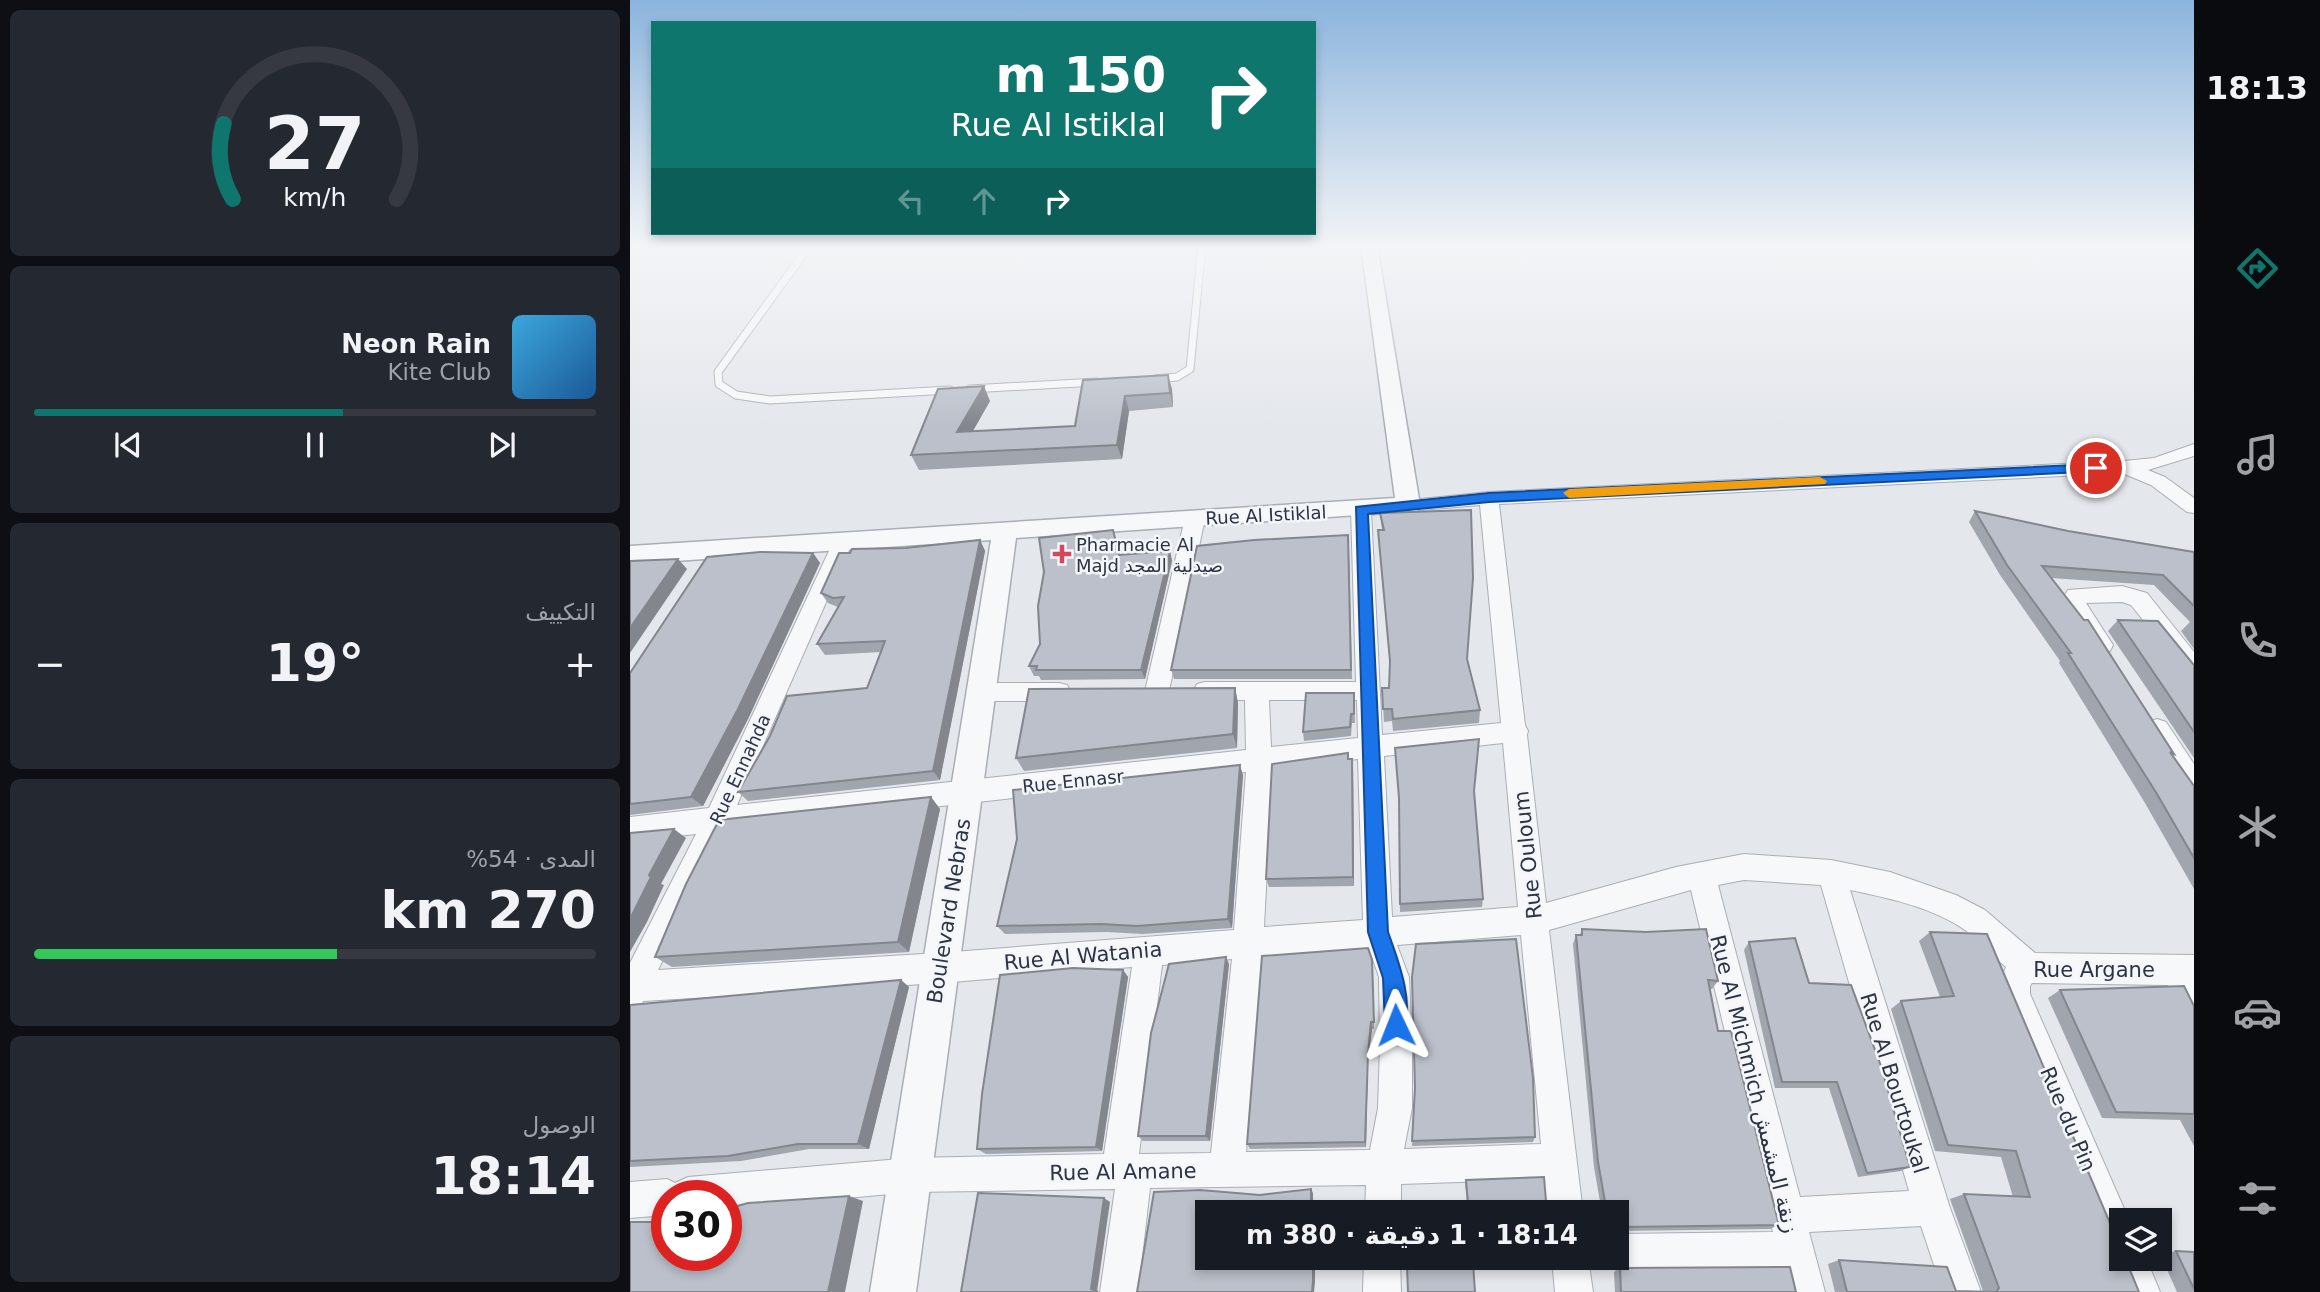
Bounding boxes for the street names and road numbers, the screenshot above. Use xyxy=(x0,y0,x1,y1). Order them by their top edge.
street label: Rue Al Istiklal xyxy=(1205,501,1327,529)
street label: Rue Ennahda xyxy=(705,711,775,827)
street label: Rue Ennasr xyxy=(1021,765,1125,797)
street label: Rue Ouloum xyxy=(1509,790,1547,920)
street label: Boulevard Nebras xyxy=(922,817,976,1005)
street label: Rue Al Michmich زنقة المشمش xyxy=(1705,932,1803,1236)
street label: Rue Al Watania xyxy=(1003,937,1163,975)
street label: Rue Argane xyxy=(2033,958,2155,982)
street label: Rue Al Bourtoukal xyxy=(1855,990,1933,1176)
street label: Rue du Pin xyxy=(2035,1063,2101,1175)
street label: Rue Al Amane xyxy=(1049,1159,1197,1185)

